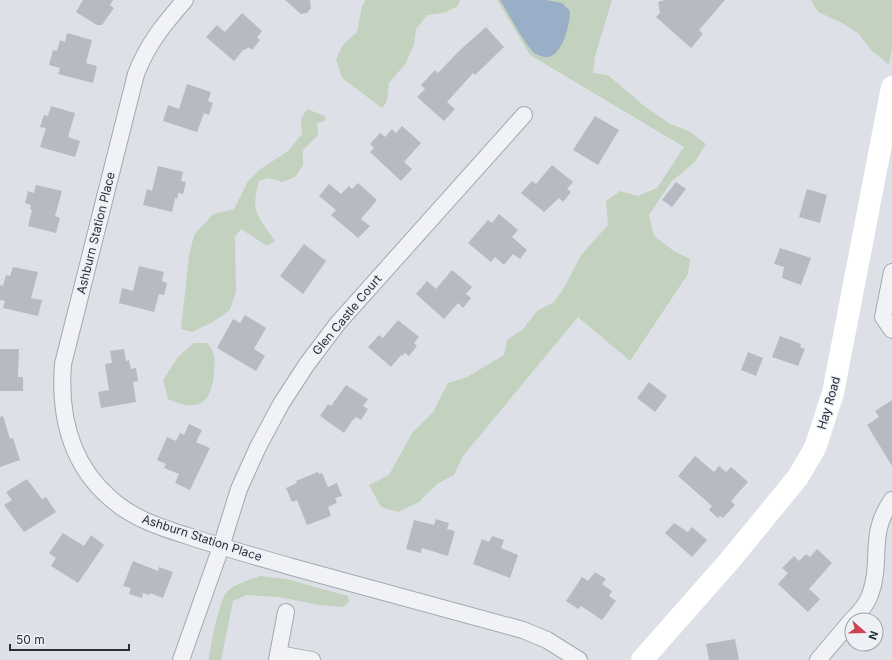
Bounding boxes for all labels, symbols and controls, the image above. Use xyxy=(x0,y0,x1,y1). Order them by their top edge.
street label: Ashburn Station Place xyxy=(73,170,118,296)
street label: Glen Castle Court xyxy=(309,271,385,358)
street label: Hay Road xyxy=(814,375,843,431)
street label: Ashburn Station Place xyxy=(140,511,264,564)
north arrow xyxy=(844,612,884,652)
scale bar xyxy=(10,626,129,652)
text: N xyxy=(865,629,881,642)
text: 50 m xyxy=(16,632,45,647)

